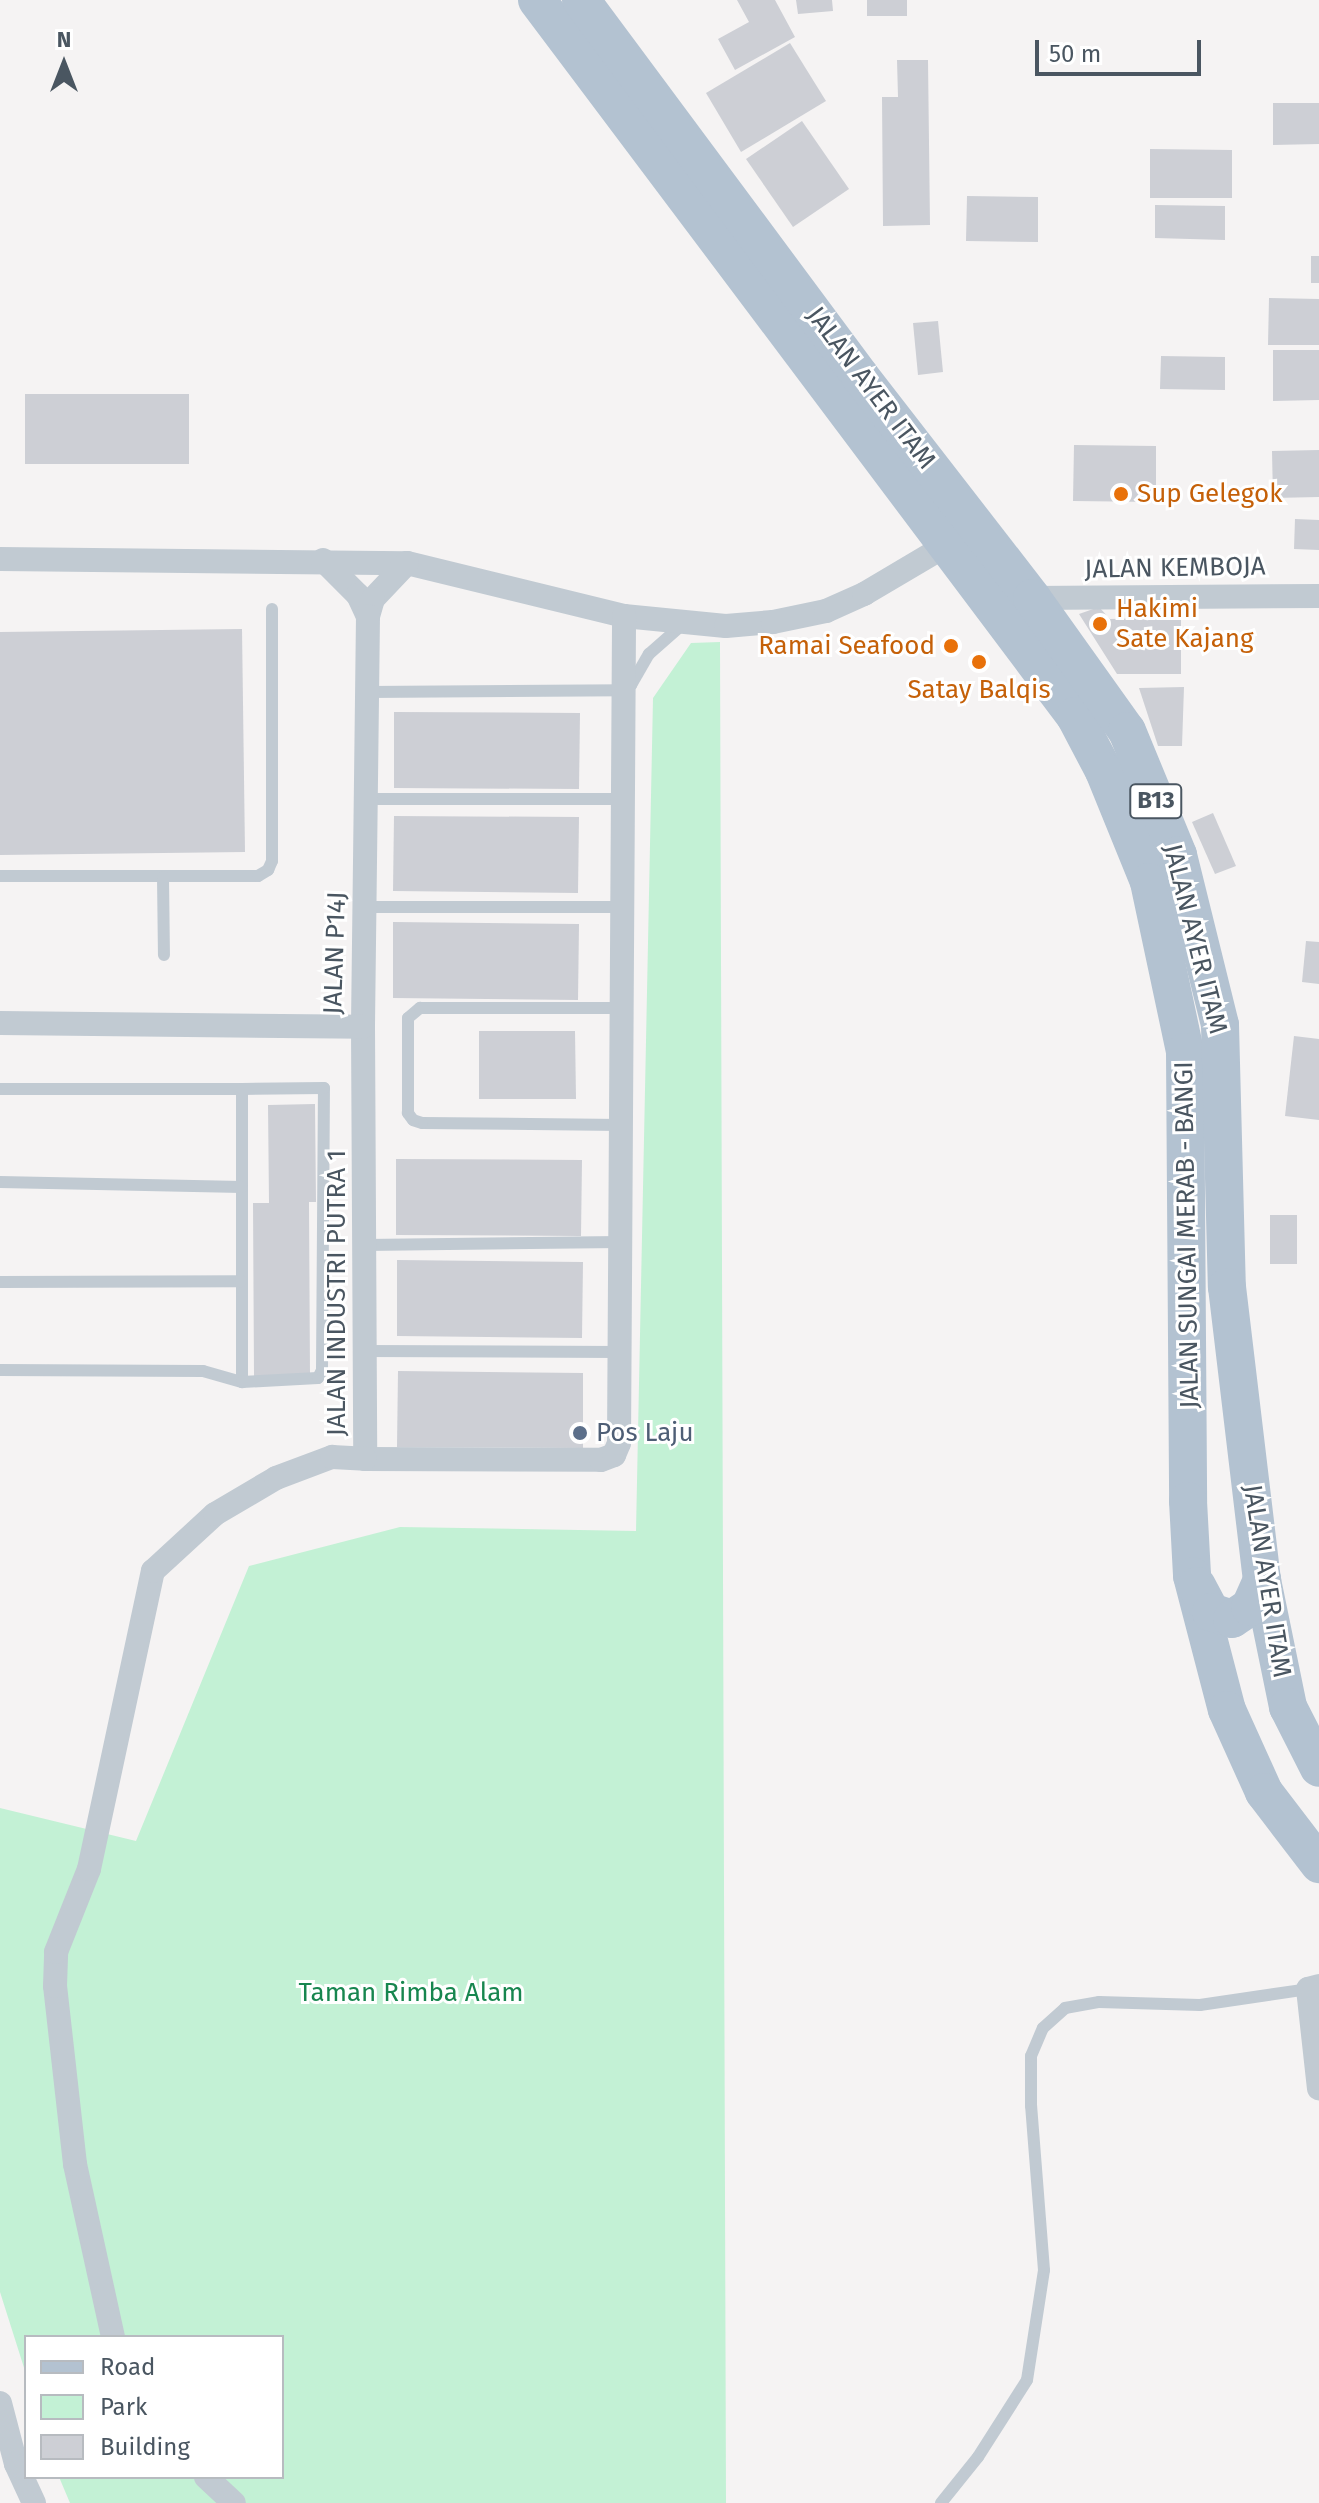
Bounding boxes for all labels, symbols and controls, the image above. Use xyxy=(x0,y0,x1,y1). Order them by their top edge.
north arrow xyxy=(24,24,104,104)
scale bar xyxy=(1039,24,1205,74)
text: N xyxy=(57,26,71,53)
text: 50 m xyxy=(1049,40,1101,68)
street label: JALAN AYER ITAM xyxy=(800,301,942,475)
place label: Sup Gelegok xyxy=(1137,478,1282,510)
marker: Sup Gelegok xyxy=(1112,485,1130,503)
street label: JALAN KEMBOJA xyxy=(1084,551,1266,585)
place label: Hakimi Sate Kajang xyxy=(1116,593,1254,654)
marker: Hakimi Sate Kajang xyxy=(1091,615,1109,633)
place label: Ramai Seafood xyxy=(758,630,935,662)
marker: Ramai Seafood xyxy=(942,637,960,655)
marker: Satay Balqis xyxy=(970,653,988,671)
place label: Satay Balqis xyxy=(907,674,1051,706)
road number: B13 xyxy=(1128,781,1184,821)
street label: JALAN AYER ITAM xyxy=(1156,841,1234,1037)
street label: JALAN P14J xyxy=(317,891,353,1015)
street label: JALAN SUNGAI MERAB - BANGI xyxy=(1168,1061,1206,1409)
street label: JALAN INDUSTRI PUTRA 1 xyxy=(321,1150,353,1436)
place label: Pos Laju xyxy=(596,1417,694,1449)
marker: Pos Laju xyxy=(571,1424,589,1442)
street label: JALAN AYER ITAM xyxy=(1236,1482,1298,1680)
park label: Taman Rimba Alam xyxy=(298,1977,524,2009)
legend xyxy=(24,2335,284,2479)
text: Road xyxy=(100,2353,155,2381)
text: Park xyxy=(100,2393,147,2421)
text: Building xyxy=(100,2433,190,2461)

